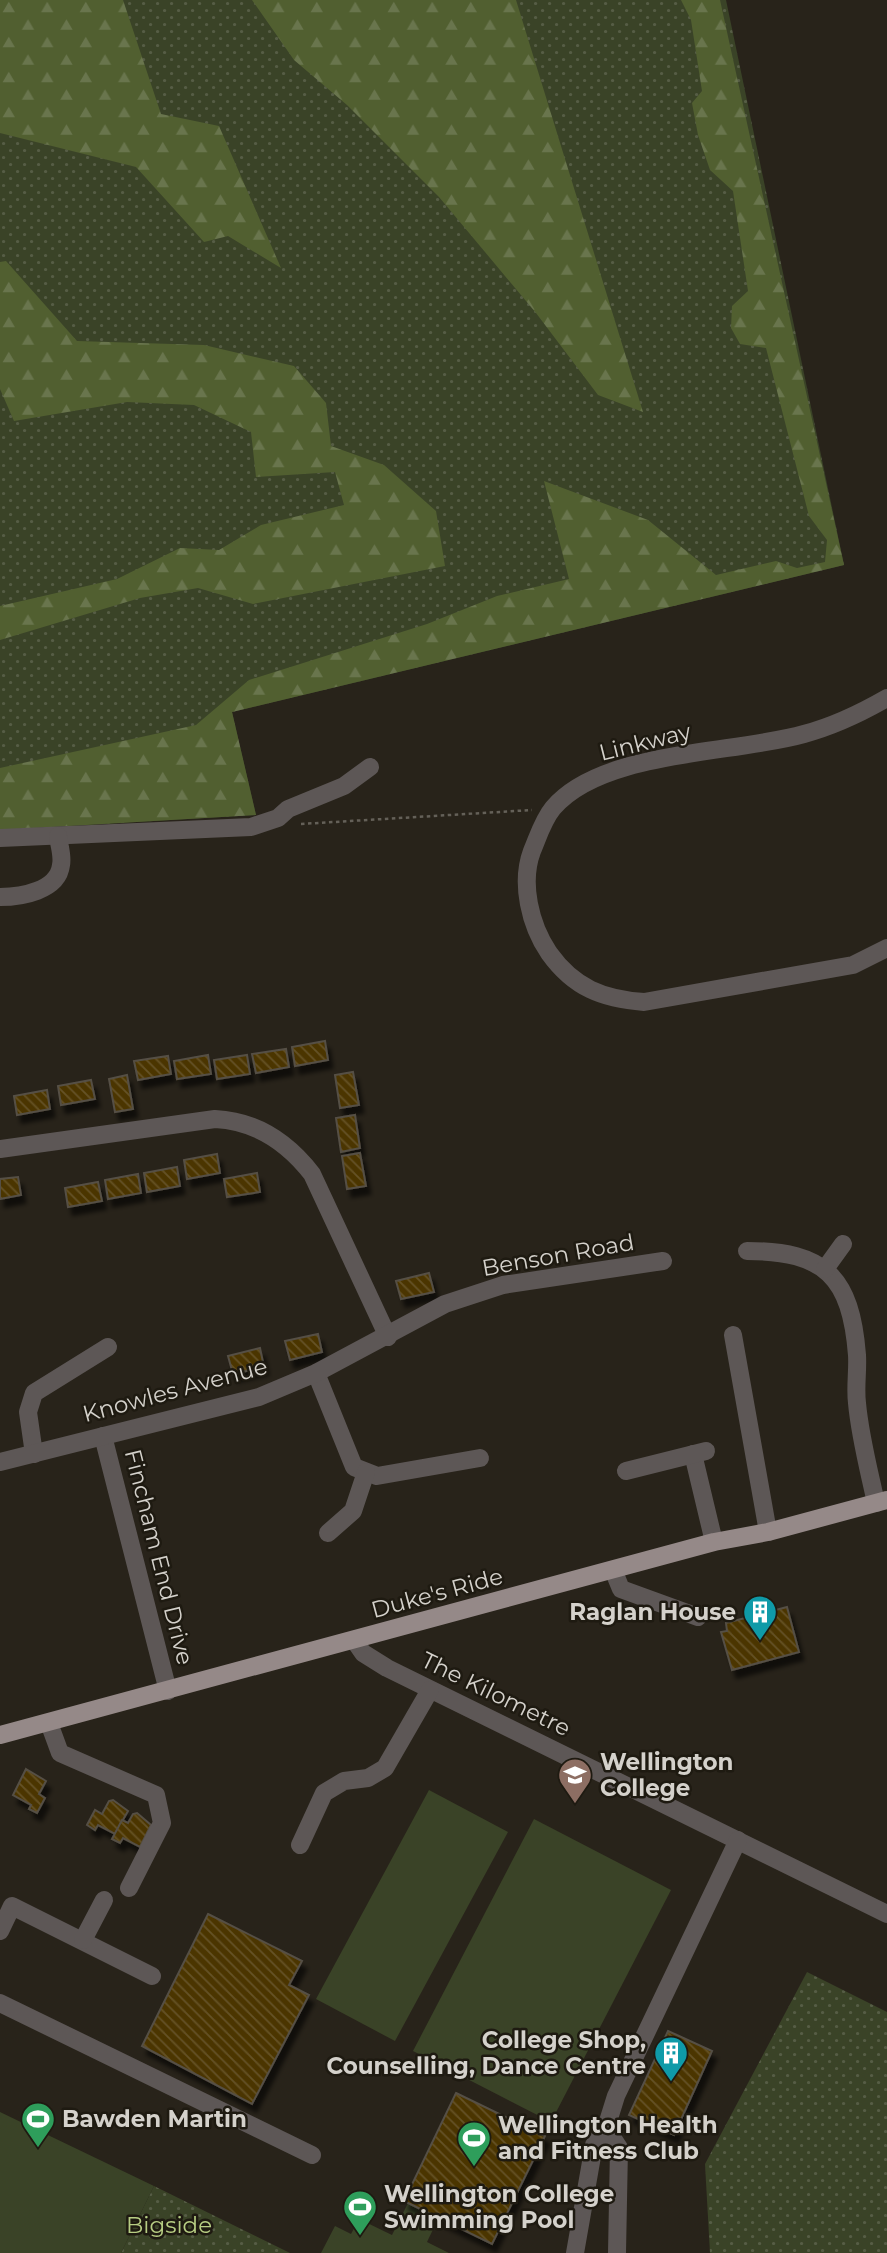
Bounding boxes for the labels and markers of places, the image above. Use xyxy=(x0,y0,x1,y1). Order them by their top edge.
building icon: Raglan House xyxy=(741,1593,779,1642)
place label: Raglan House xyxy=(569,1598,736,1626)
place label: Wellington College xyxy=(600,1748,733,1802)
school or university icon: Wellington College xyxy=(556,1756,594,1805)
place label: College Shop, Counselling, Dance Centre xyxy=(326,2026,646,2080)
building icon: College Shop, Counselling, Dance Centre xyxy=(652,2034,690,2083)
sports icon: Bawden Martin xyxy=(19,2100,57,2149)
place label: Bawden Martin xyxy=(62,2105,247,2133)
place label: Wellington Health and Fitness Club xyxy=(498,2111,718,2165)
sports icon: Wellington Health and Fitness Club xyxy=(455,2119,493,2168)
place label: Wellington College Swimming Pool xyxy=(384,2180,614,2234)
sports icon: Wellington College Swimming Pool xyxy=(341,2188,379,2237)

